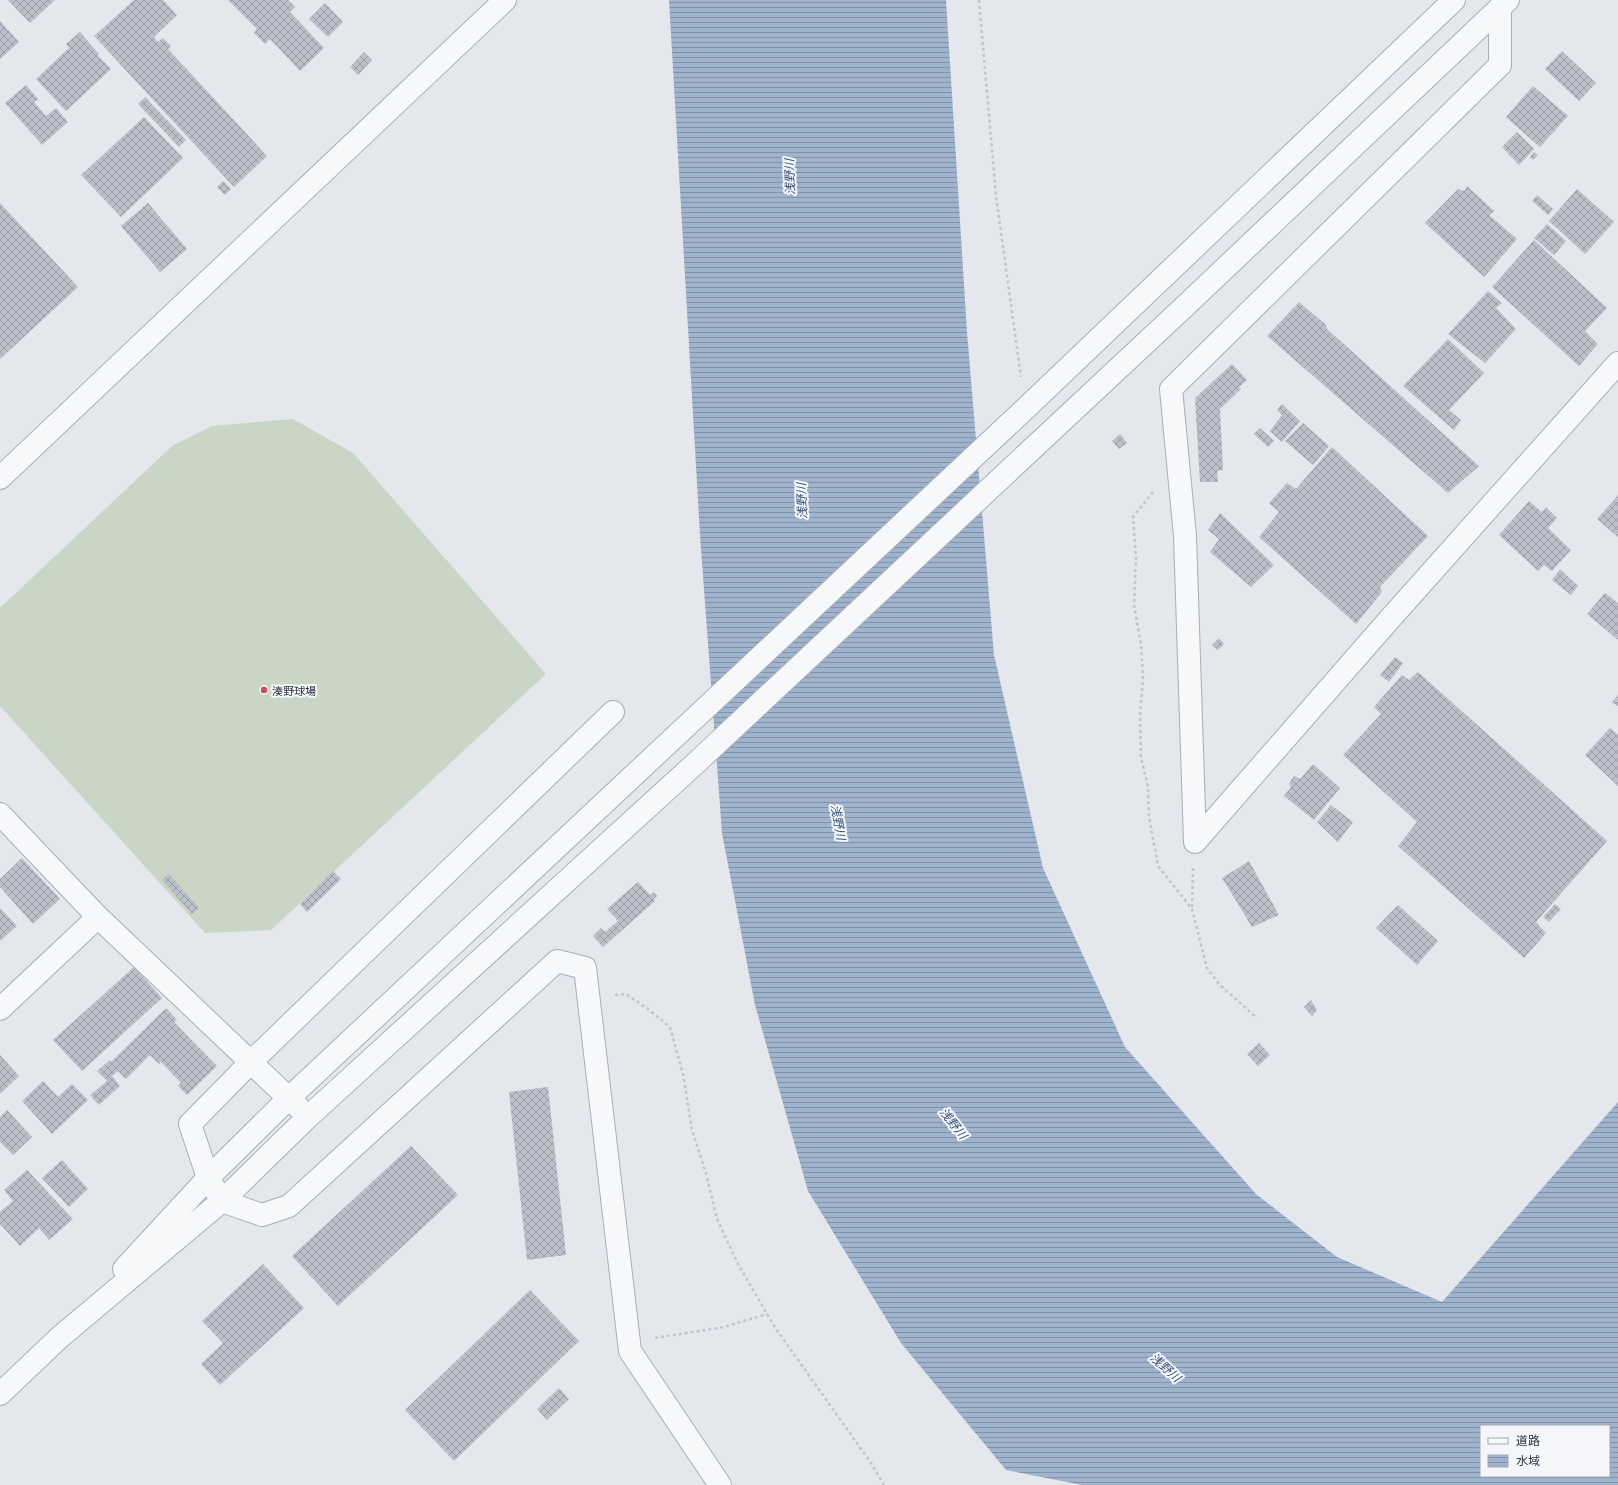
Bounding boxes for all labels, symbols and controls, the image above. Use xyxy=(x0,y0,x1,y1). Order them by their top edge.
water label: 浅野川 xyxy=(781,157,797,195)
water label: 浅野川 xyxy=(793,481,809,519)
place label: 湊野球場 xyxy=(272,684,316,697)
marker: 湊野球場 xyxy=(259,685,269,695)
water label: 浅野川 xyxy=(829,803,849,843)
water label: 浅野川 xyxy=(937,1105,972,1143)
water label: 浅野川 xyxy=(1148,1350,1186,1386)
legend xyxy=(1480,1425,1610,1477)
text: 道路 xyxy=(1516,1433,1540,1447)
text: 水域 xyxy=(1516,1453,1540,1467)

